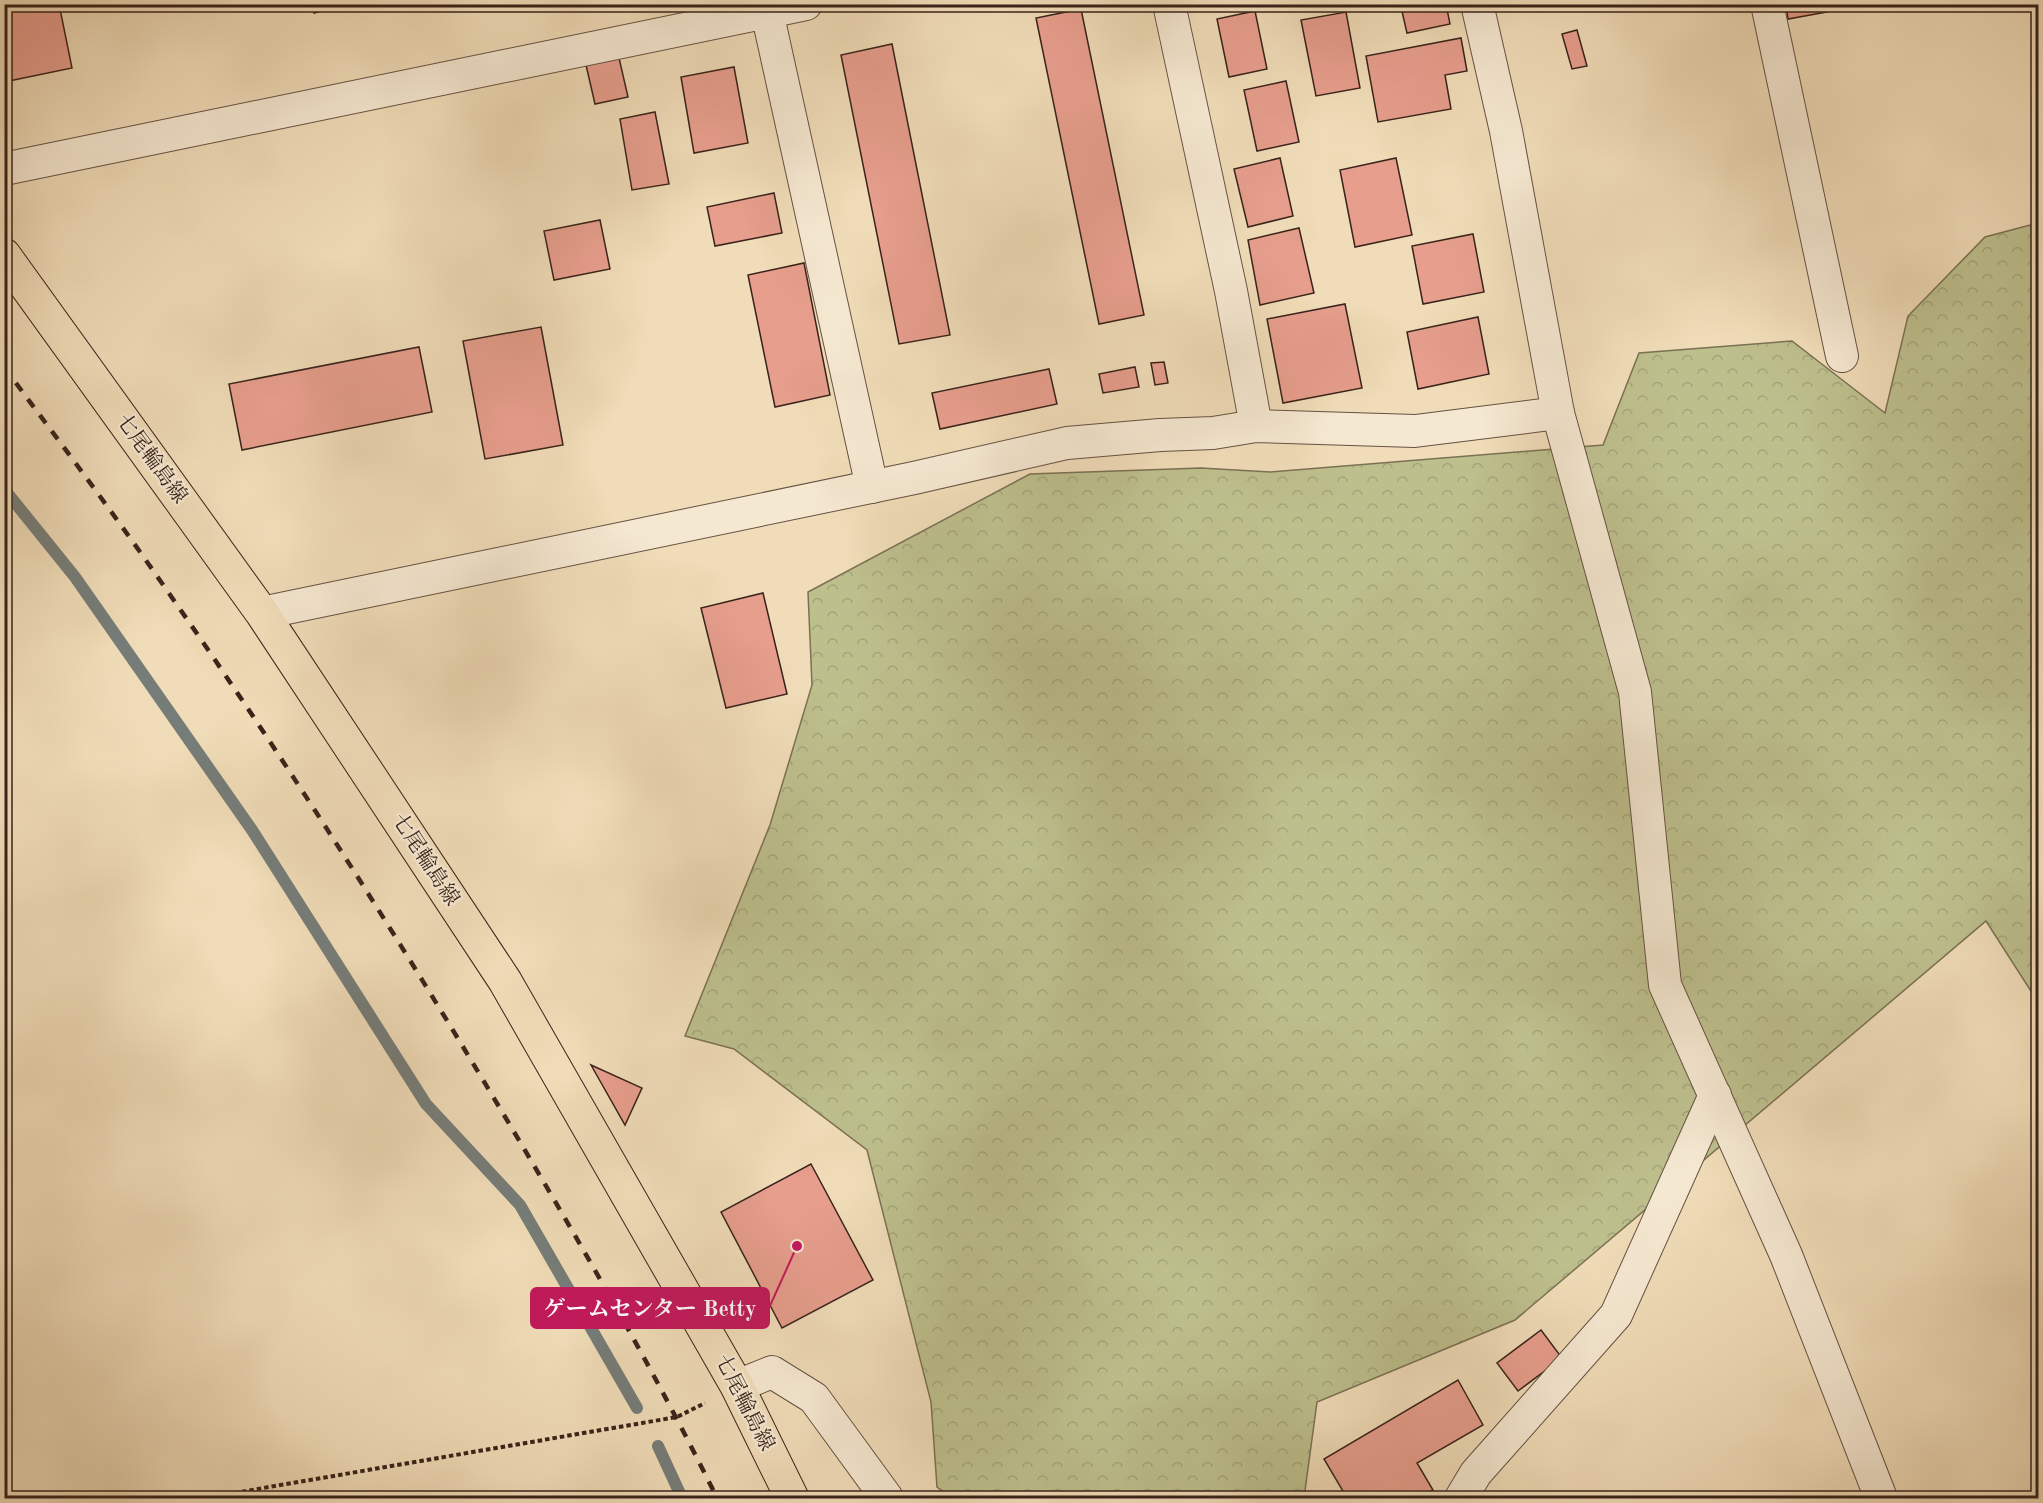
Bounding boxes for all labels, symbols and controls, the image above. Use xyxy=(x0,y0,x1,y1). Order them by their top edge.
street label: 七尾輪島線 xyxy=(112,409,192,508)
street label: 七尾輪島線 xyxy=(388,809,464,910)
callout: ゲームセンター Betty xyxy=(531,1288,769,1328)
text: ゲームセンター Betty xyxy=(544,1297,756,1321)
street label: 七尾輪島線 xyxy=(711,1351,779,1455)

